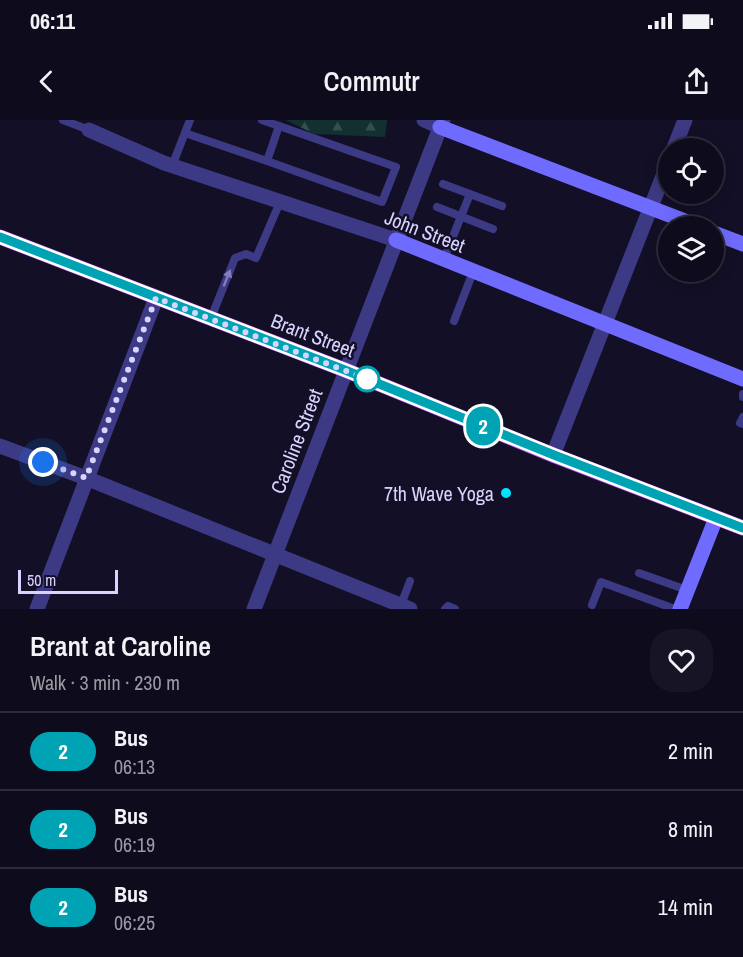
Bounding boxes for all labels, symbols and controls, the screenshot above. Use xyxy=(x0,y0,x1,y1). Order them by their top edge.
text: 06:11 xyxy=(30,6,75,36)
text: Commutr xyxy=(324,63,419,99)
icon: back xyxy=(30,65,63,98)
icon: share xyxy=(680,65,713,98)
map controls xyxy=(658,138,724,282)
button: locate xyxy=(658,138,724,204)
street label: John Street xyxy=(381,203,469,259)
button: layers xyxy=(658,216,724,282)
one-way arrow xyxy=(223,269,232,287)
street label: Brant Street xyxy=(267,307,359,363)
unlabelled marker xyxy=(354,366,380,392)
street label: Caroline Street xyxy=(264,384,329,497)
line badge: 2 xyxy=(464,406,502,446)
text: 2 xyxy=(478,412,488,441)
your location xyxy=(28,447,58,477)
place label: 7th Wave Yoga xyxy=(384,480,494,507)
marker: 7th Wave Yoga xyxy=(499,486,513,500)
scale bar xyxy=(18,567,118,594)
text: 50 m xyxy=(27,569,56,591)
text: Brant at Caroline xyxy=(30,627,211,665)
button: heart xyxy=(650,629,713,692)
text: Walk · 3 min · 230 m xyxy=(30,669,180,696)
text: Bus xyxy=(114,723,148,753)
text: 2 min xyxy=(668,736,713,766)
text: 2 xyxy=(58,737,68,766)
text: 06:13 xyxy=(114,753,155,780)
text: Bus xyxy=(114,801,148,831)
text: 8 min xyxy=(668,814,713,844)
text: 2 xyxy=(58,815,68,844)
text: 06:19 xyxy=(114,831,155,858)
text: Bus xyxy=(114,879,148,909)
text: 14 min xyxy=(658,892,713,922)
text: 2 xyxy=(58,893,68,922)
text: 06:25 xyxy=(114,909,155,936)

